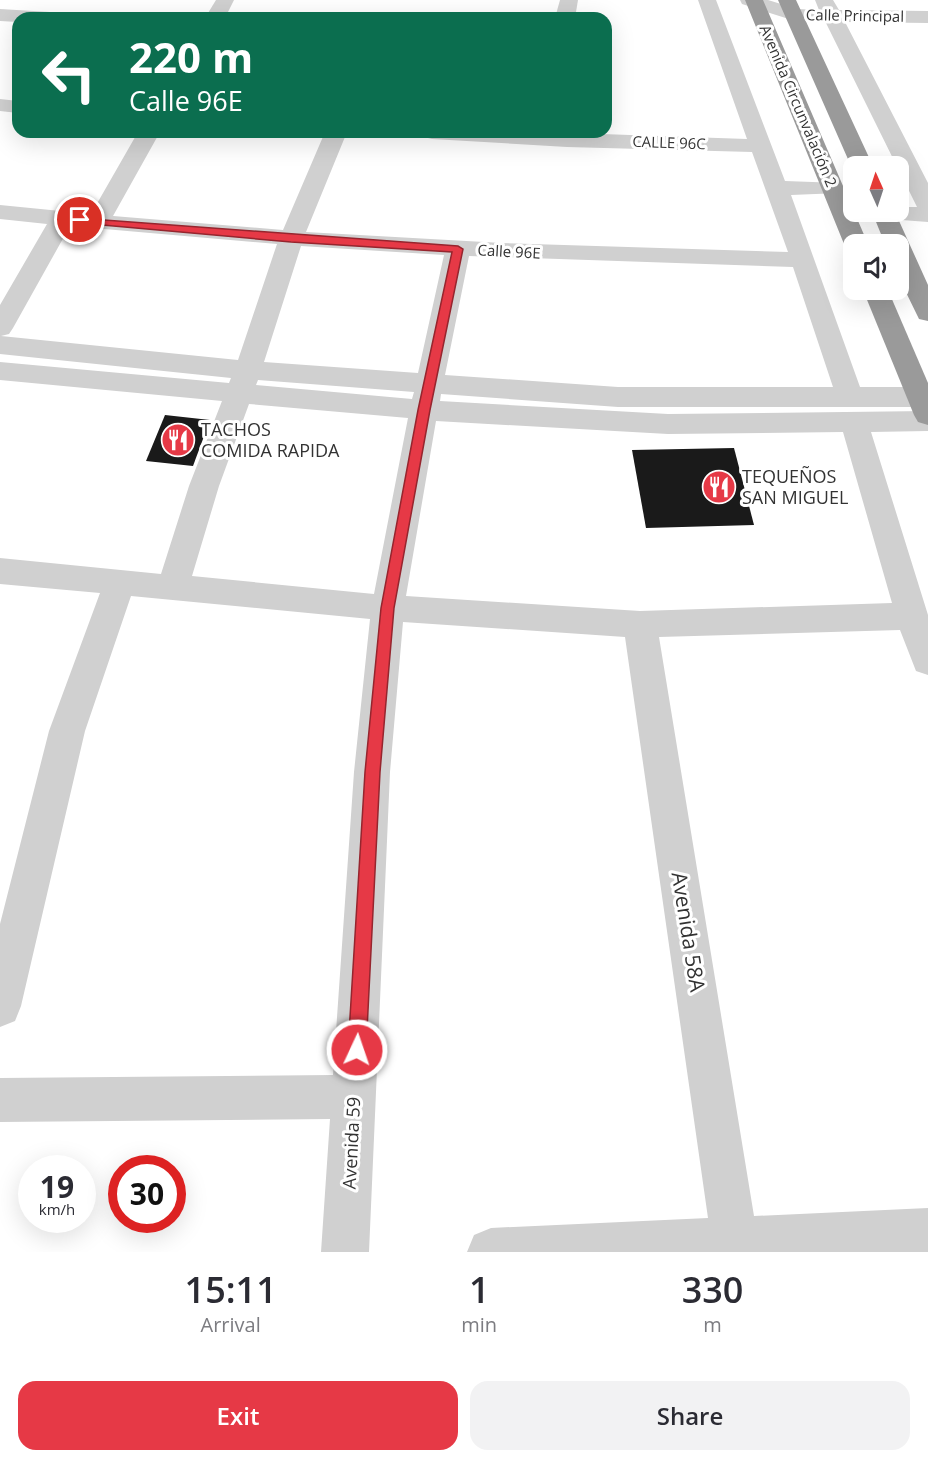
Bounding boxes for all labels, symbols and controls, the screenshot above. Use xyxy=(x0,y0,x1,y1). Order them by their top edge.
street label: Calle Principal xyxy=(806,4,904,26)
street label: Avenida Circunvalación 2 xyxy=(756,21,842,190)
text: 220 m xyxy=(129,28,253,85)
icon: left xyxy=(30,36,108,114)
text: Calle 96E xyxy=(129,82,243,119)
street label: CALLE 96C xyxy=(632,131,706,153)
north arrow xyxy=(843,156,909,222)
map controls xyxy=(843,156,909,300)
pin xyxy=(54,194,105,245)
icon: arrive xyxy=(63,203,96,236)
button: sound xyxy=(843,234,909,300)
street label: Calle 96E xyxy=(477,239,541,263)
place label: TACHOS COMIDA RAPIDA xyxy=(201,417,340,462)
restaurant icon: TACHOS COMIDA RAPIDA xyxy=(160,422,196,458)
place label: TEQUEÑOS SAN MIGUEL xyxy=(742,464,848,509)
restaurant icon: TEQUEÑOS SAN MIGUEL xyxy=(701,469,737,505)
street label: Avenida 58A xyxy=(666,870,712,994)
position arrow xyxy=(325,1018,389,1082)
street label: Avenida 59 xyxy=(337,1096,365,1190)
speed limit sign: 30 xyxy=(108,1155,186,1233)
text: 19 xyxy=(40,1166,74,1207)
text: km/h xyxy=(39,1199,75,1219)
text: 15:11 xyxy=(185,1265,277,1314)
text: 1 xyxy=(469,1265,490,1314)
text: 330 xyxy=(682,1265,743,1314)
text: Arrival xyxy=(201,1311,261,1338)
text: min xyxy=(461,1311,497,1338)
text: m xyxy=(703,1311,722,1338)
button: Exit xyxy=(18,1381,458,1450)
button: Share xyxy=(470,1381,910,1450)

